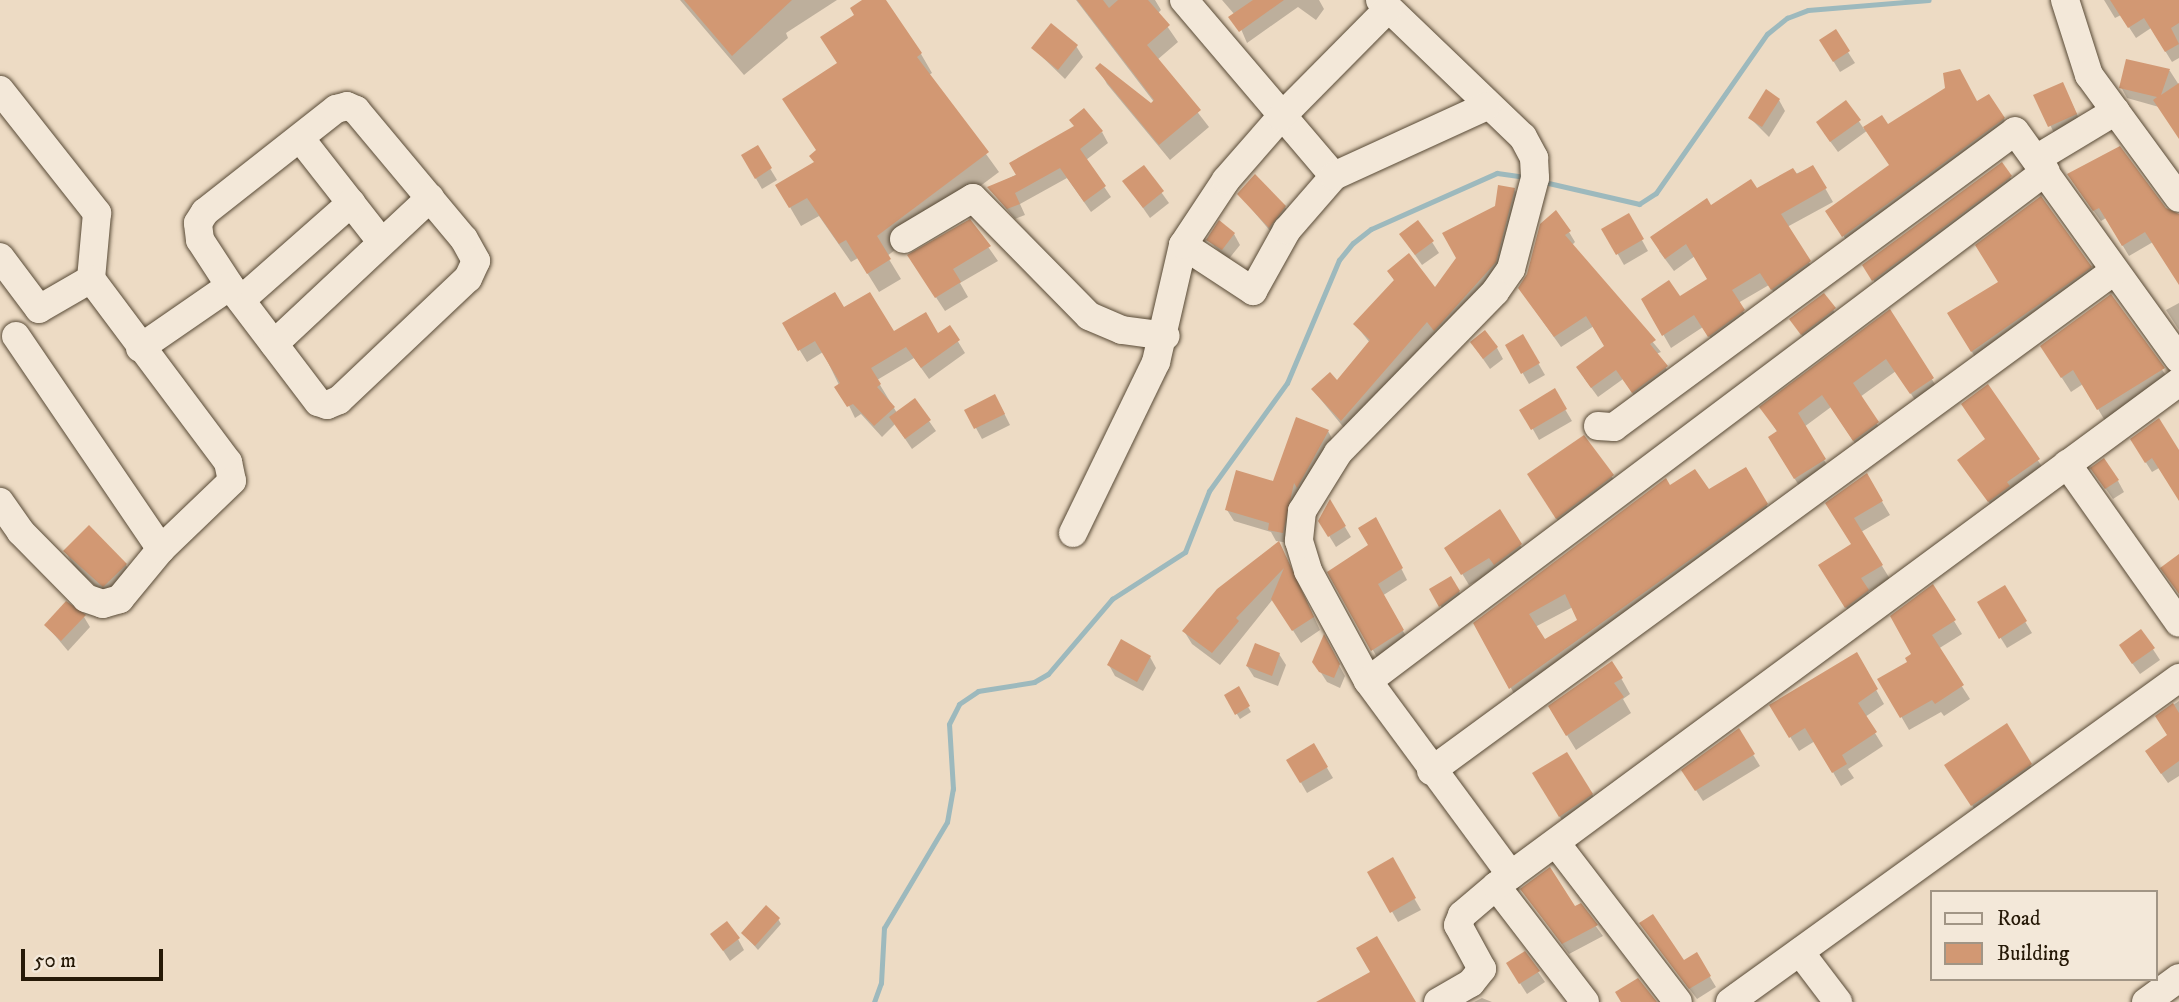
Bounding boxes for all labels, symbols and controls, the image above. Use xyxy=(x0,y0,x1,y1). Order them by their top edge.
legend xyxy=(1930,890,2158,981)
text: Road xyxy=(1997,906,2041,932)
scale bar xyxy=(24,936,166,980)
text: Building xyxy=(1997,941,2069,967)
text: 50 m xyxy=(34,948,76,974)

